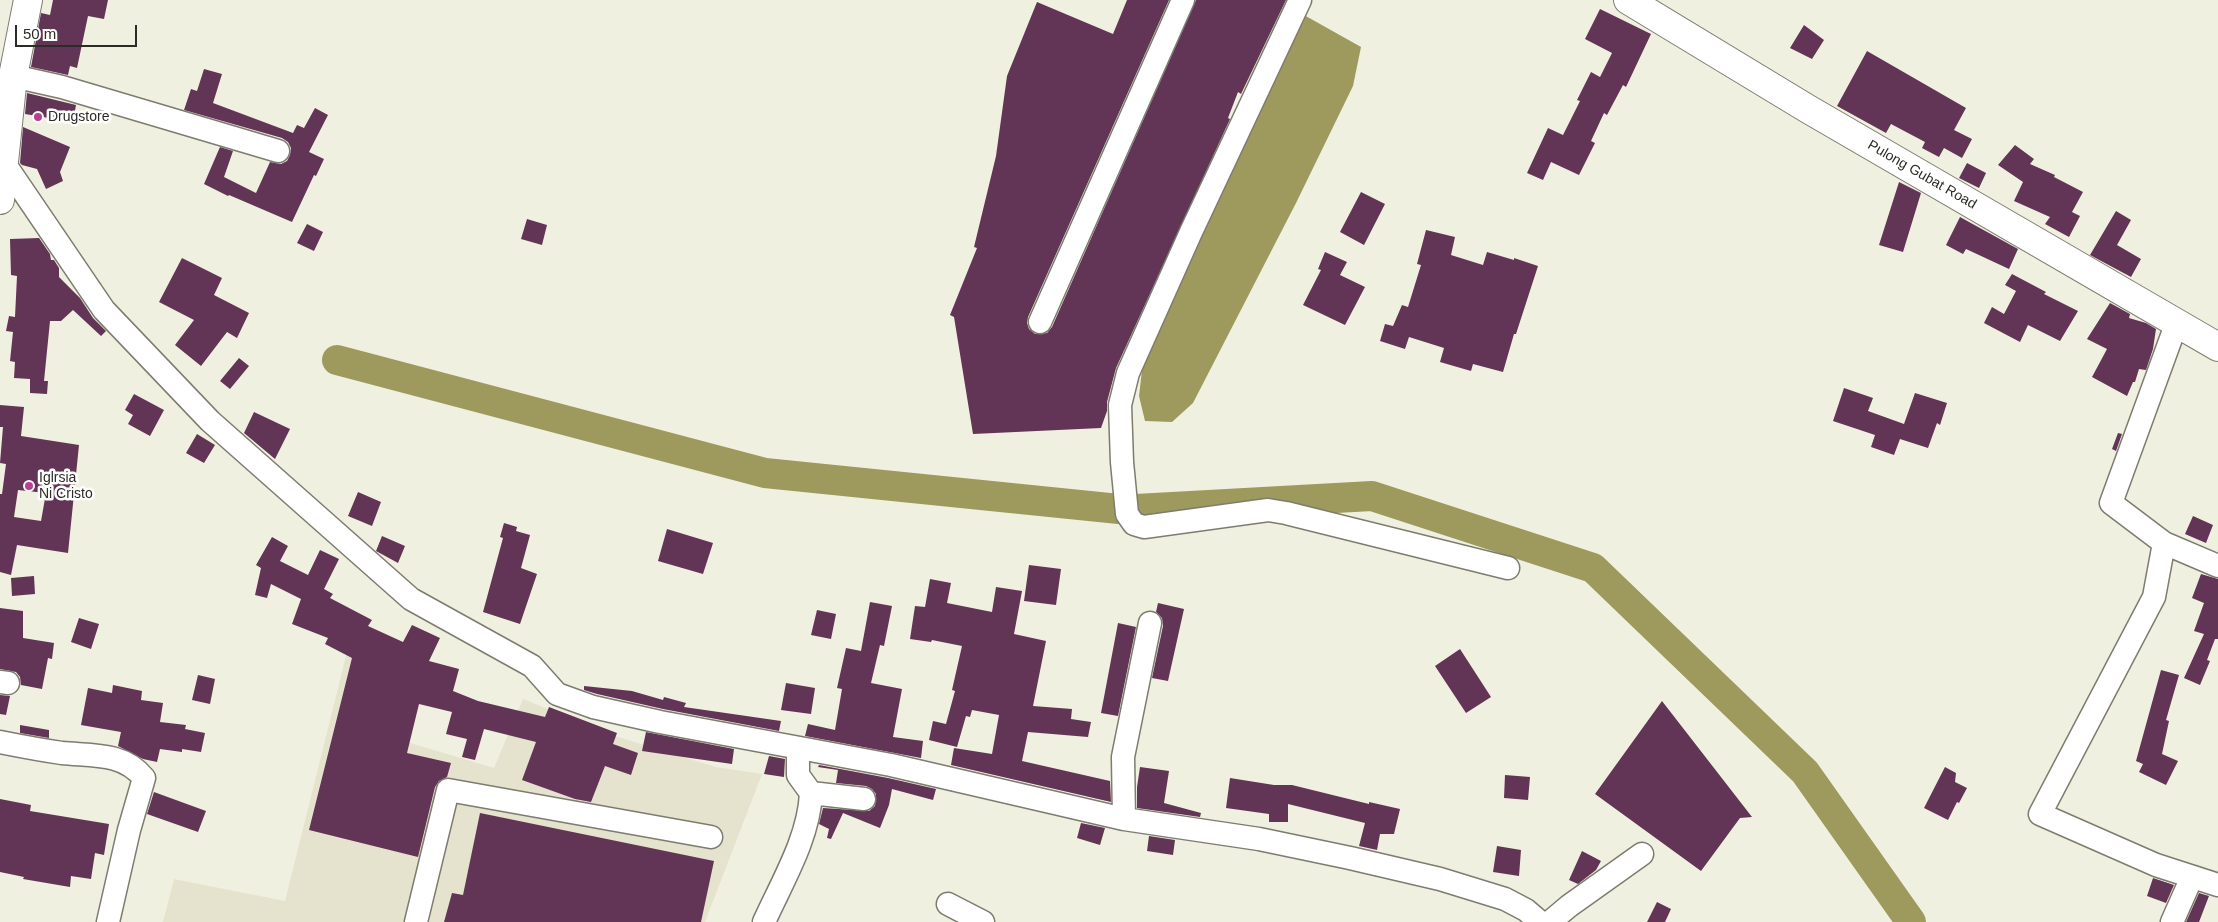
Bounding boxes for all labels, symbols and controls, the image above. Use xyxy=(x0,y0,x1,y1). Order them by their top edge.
scale bar xyxy=(18,15,140,47)
text: 50 m xyxy=(23,25,56,42)
place label: Drugstore xyxy=(48,109,109,125)
marker: Drugstore xyxy=(32,111,44,123)
street label: Pulong Gubat Road xyxy=(1865,137,1979,213)
place label: Iglrsia Ni Cristo xyxy=(39,470,93,502)
marker: Iglrsia Ni Cristo xyxy=(23,480,35,492)

